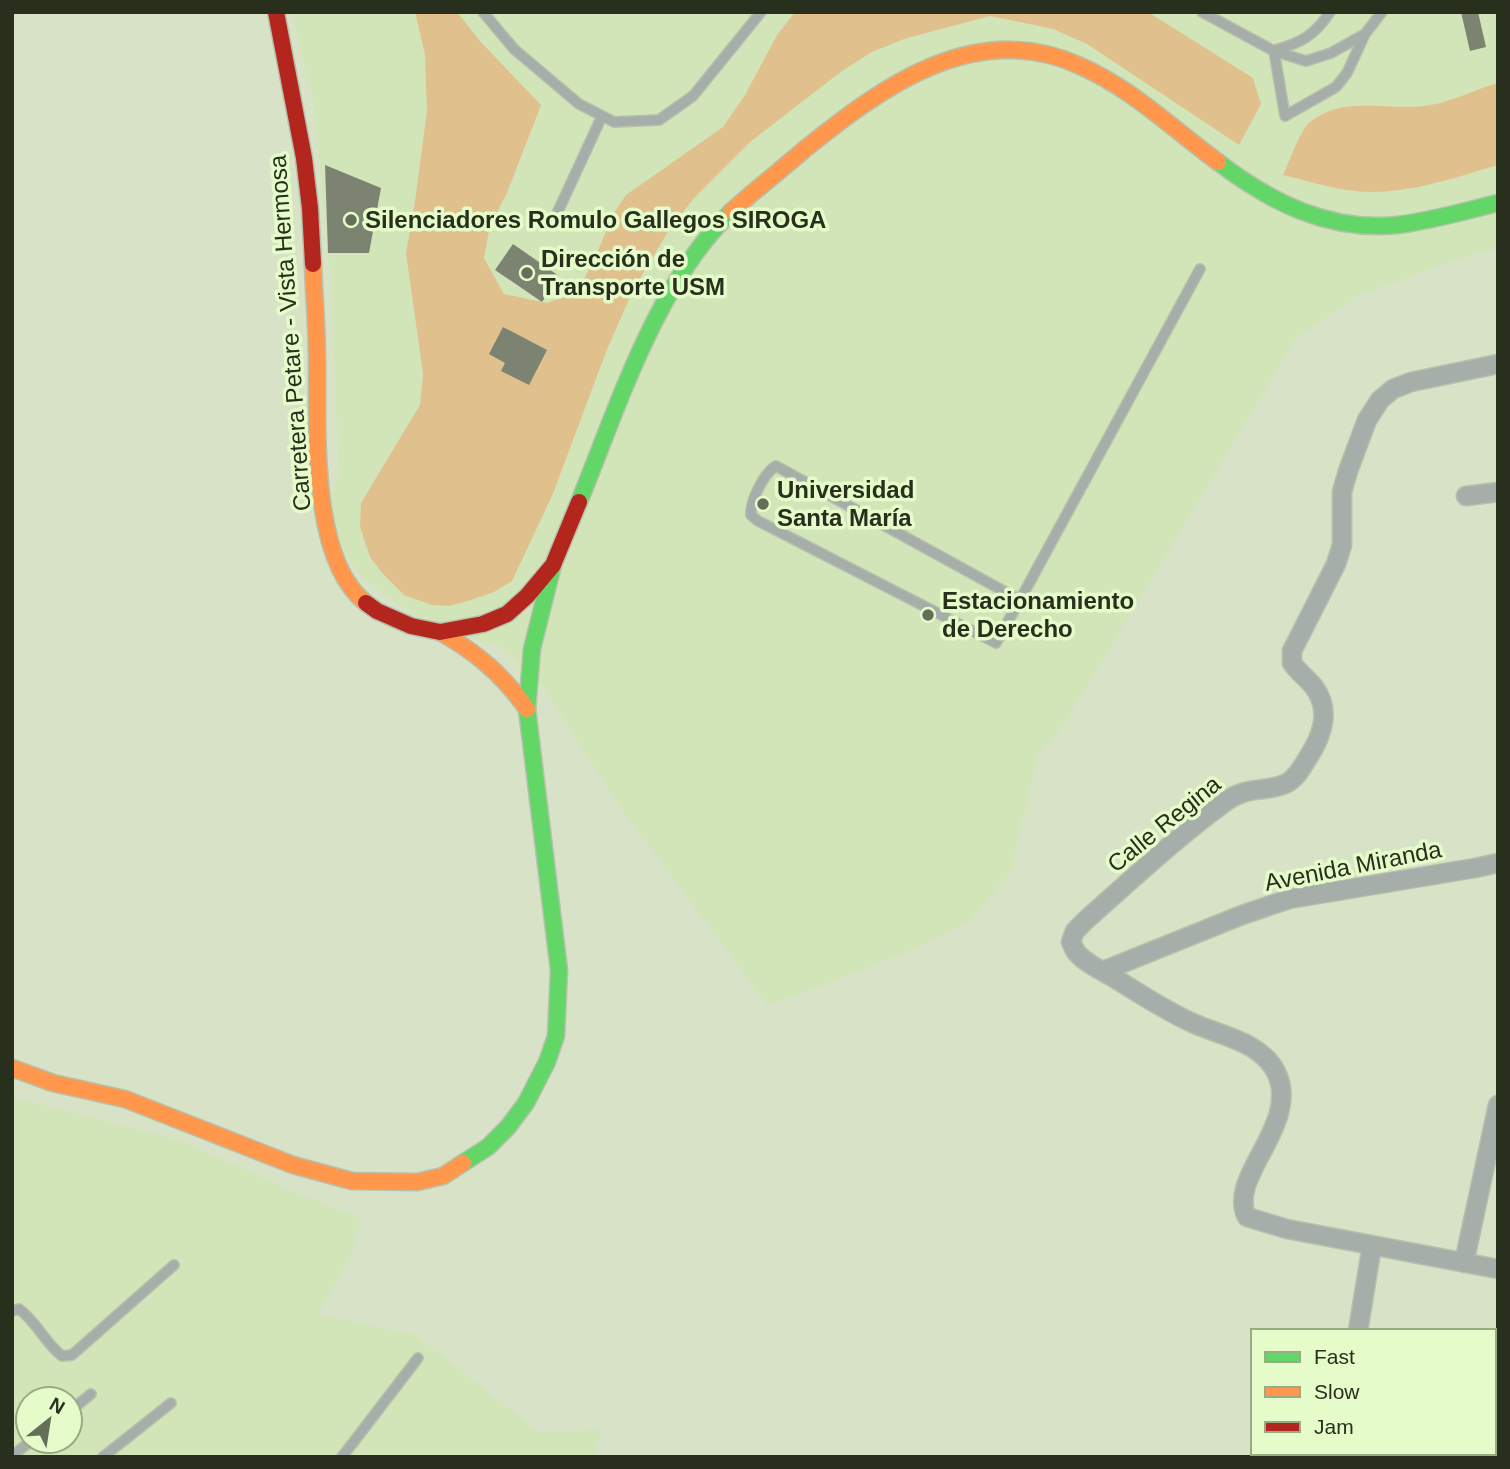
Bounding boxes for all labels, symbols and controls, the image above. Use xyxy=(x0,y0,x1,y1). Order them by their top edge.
street label: Carretera Petare - Vista Hermosa xyxy=(264,153,315,512)
place label: Silenciadores Romulo Gallegos SIROGA xyxy=(365,206,826,233)
marker: Silenciadores Romulo Gallegos SIROGA xyxy=(343,212,359,228)
place label: Dirección de Transporte USM xyxy=(541,245,725,300)
marker: Dirección de Transporte USM xyxy=(519,265,535,281)
place label: Universidad Santa María xyxy=(777,476,914,531)
marker: Universidad Santa María xyxy=(755,496,771,512)
place label: Estacionamiento de Derecho xyxy=(942,587,1134,642)
marker: Estacionamiento de Derecho xyxy=(920,607,936,623)
street label: Calle Regina xyxy=(1102,769,1226,877)
street label: Avenida Miranda xyxy=(1262,835,1444,896)
legend xyxy=(1251,1329,1496,1455)
text: Fast xyxy=(1314,1345,1355,1368)
text: Slow xyxy=(1314,1380,1360,1403)
north arrow xyxy=(14,1385,84,1455)
text: N xyxy=(46,1393,68,1418)
text: Jam xyxy=(1314,1415,1354,1438)

